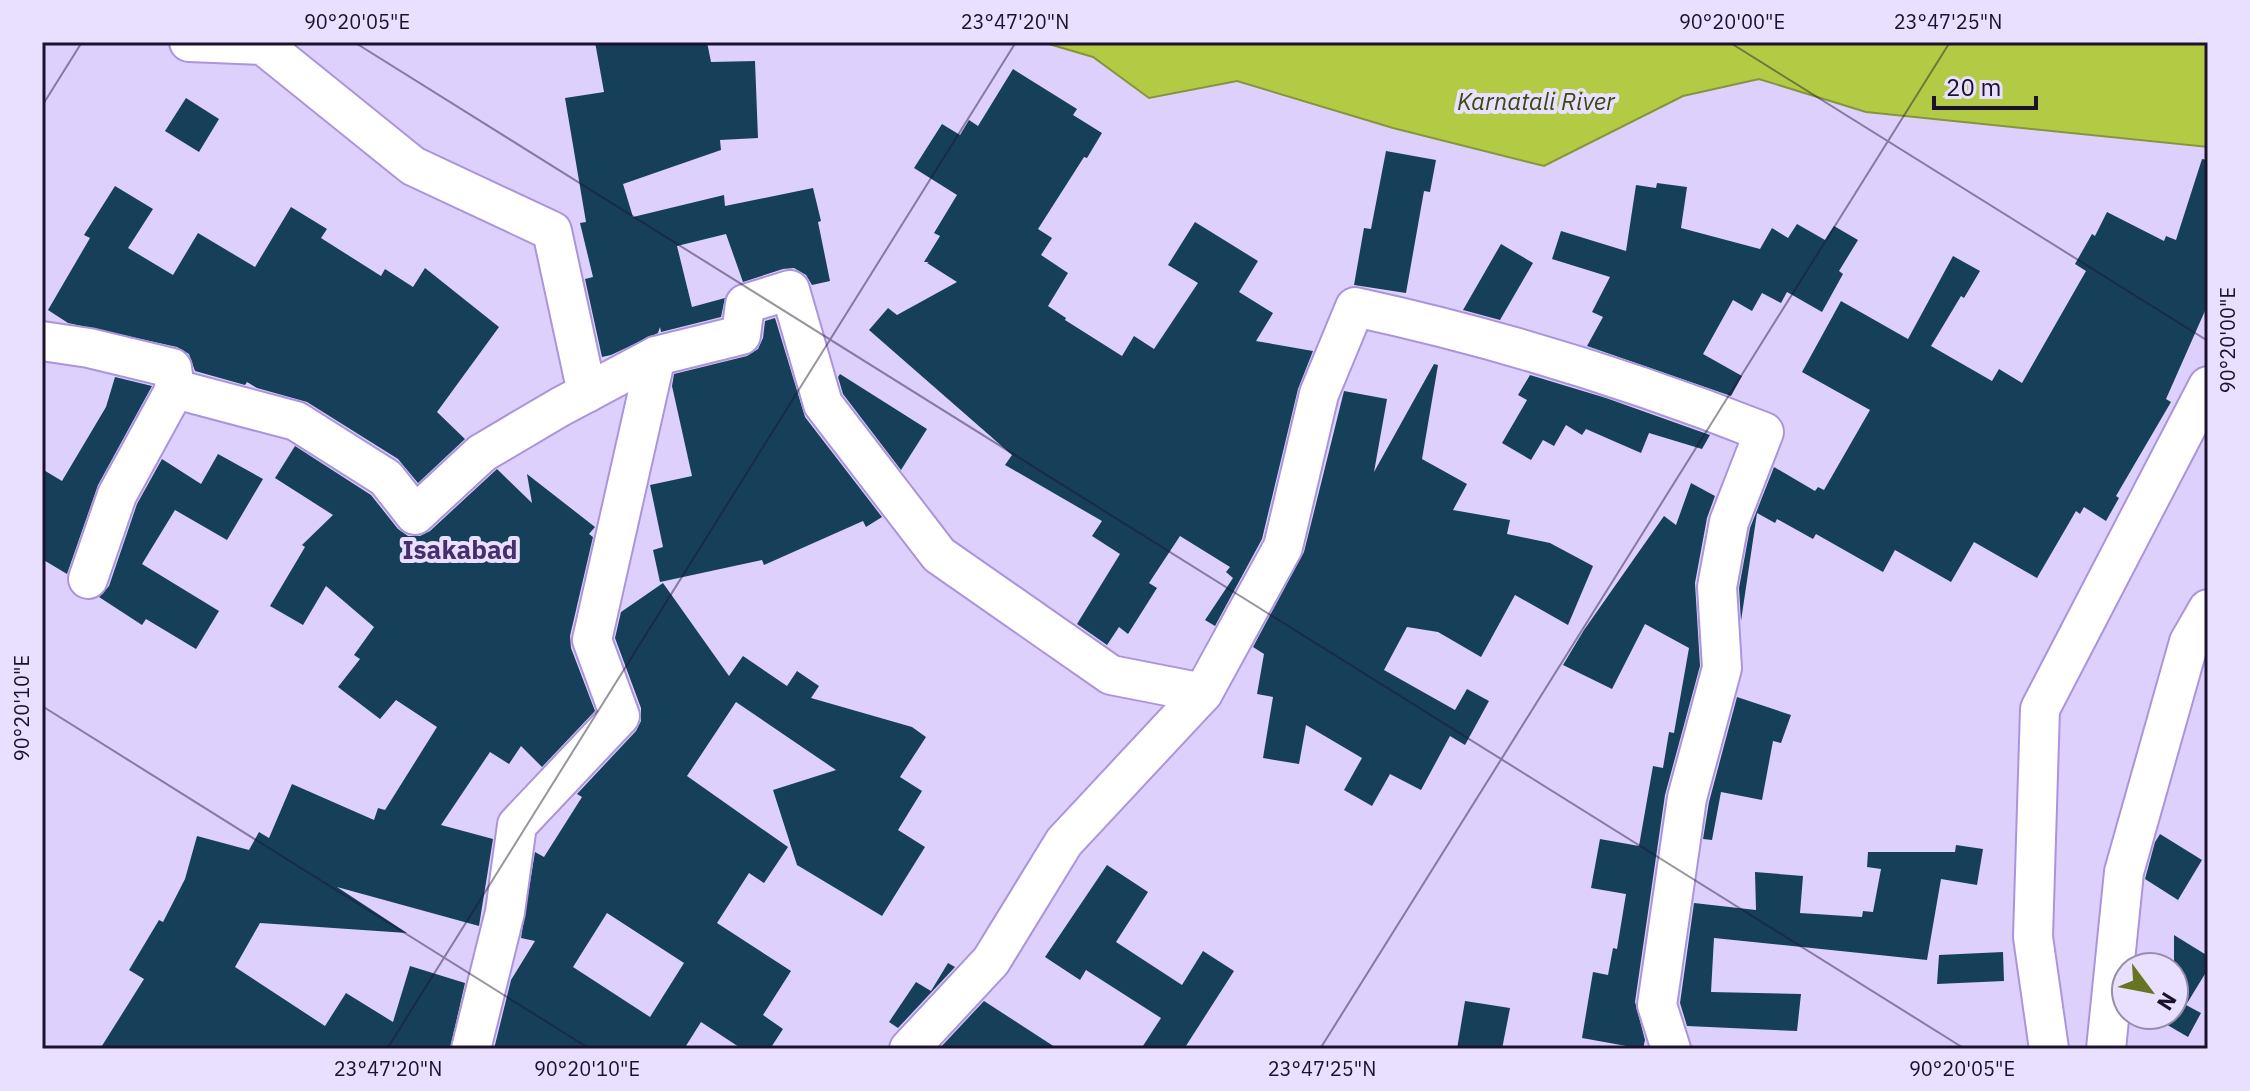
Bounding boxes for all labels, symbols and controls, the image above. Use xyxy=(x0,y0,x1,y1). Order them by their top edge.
text: 90°20'05"E xyxy=(304,8,410,35)
text: 23°47'20"N xyxy=(961,8,1069,35)
text: 90°20'00"E xyxy=(1679,8,1785,35)
text: 23°47'25"N xyxy=(1894,8,2002,35)
scale bar xyxy=(1934,60,2036,110)
text: 20 m xyxy=(1946,71,2001,103)
water label: Karnatali River xyxy=(1457,85,1616,117)
text: 90°20'00"E xyxy=(2214,287,2241,393)
district label: Isakabad xyxy=(402,532,518,566)
text: 90°20'10"E xyxy=(8,655,35,761)
north arrow xyxy=(2110,951,2190,1031)
text: N xyxy=(2151,987,2184,1016)
text: 23°47'20"N xyxy=(334,1055,442,1082)
text: 90°20'10"E xyxy=(534,1055,640,1082)
text: 23°47'25"N xyxy=(1268,1055,1376,1082)
text: 90°20'05"E xyxy=(1909,1055,2015,1082)

